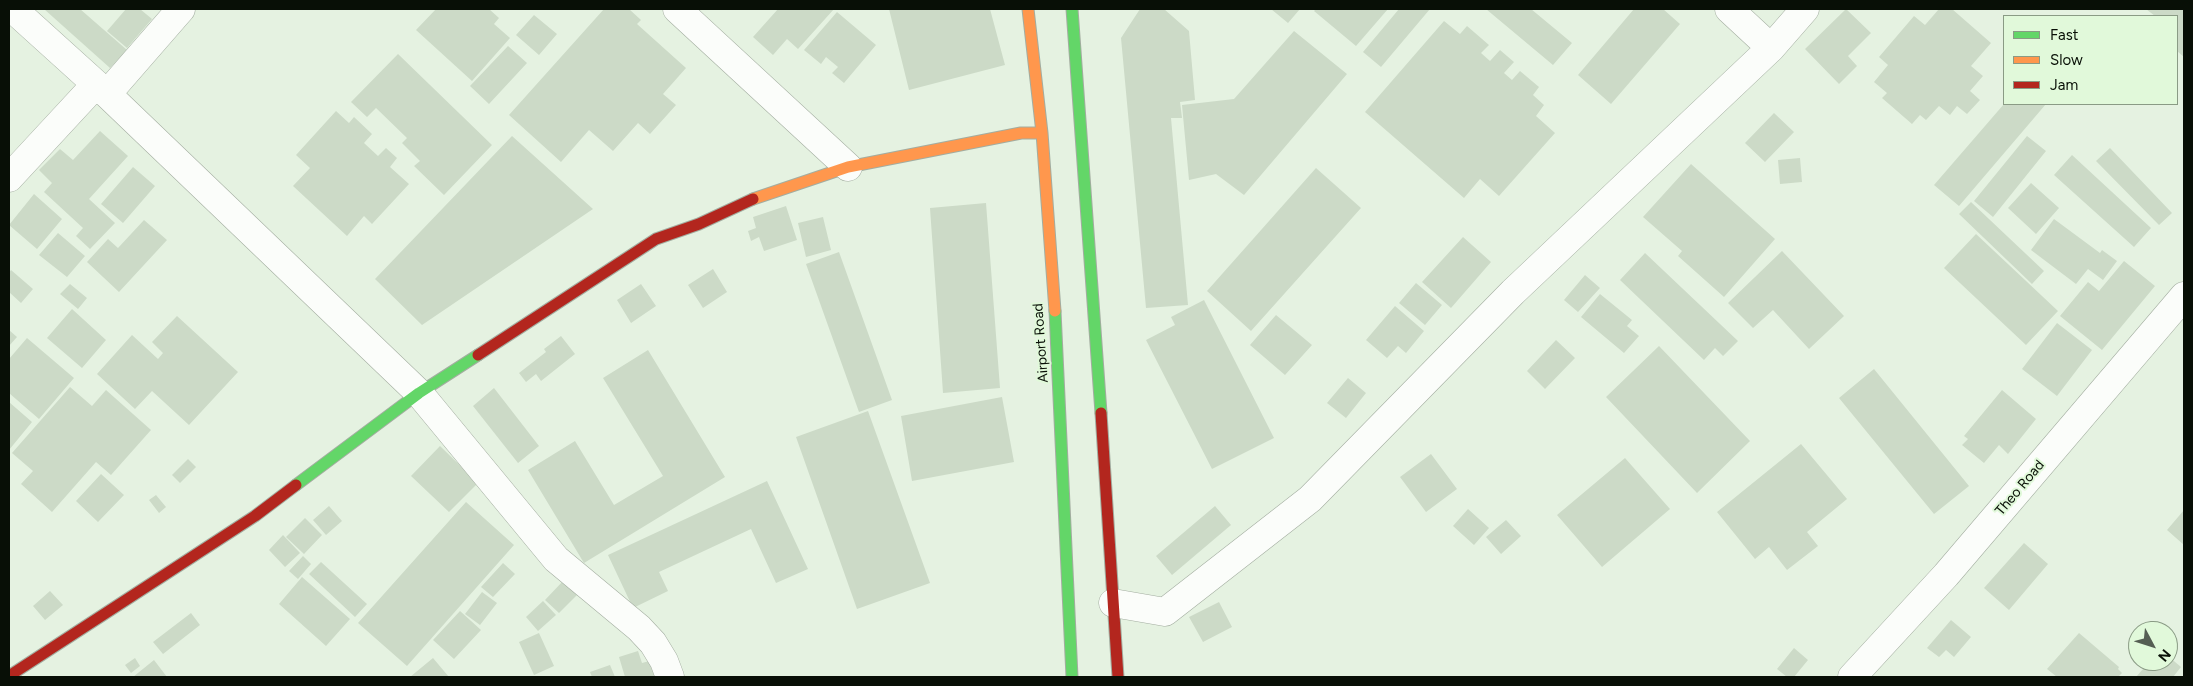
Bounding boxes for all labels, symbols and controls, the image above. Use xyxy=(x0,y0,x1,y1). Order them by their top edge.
legend xyxy=(2003,15,2178,105)
text: Fast xyxy=(2050,26,2078,44)
text: Slow xyxy=(2050,51,2083,69)
text: Jam xyxy=(2050,76,2078,94)
street label: Airport Road xyxy=(1030,303,1052,383)
street label: Theo Road xyxy=(1992,457,2048,519)
north arrow xyxy=(2128,621,2178,671)
text: N xyxy=(2154,646,2174,665)

